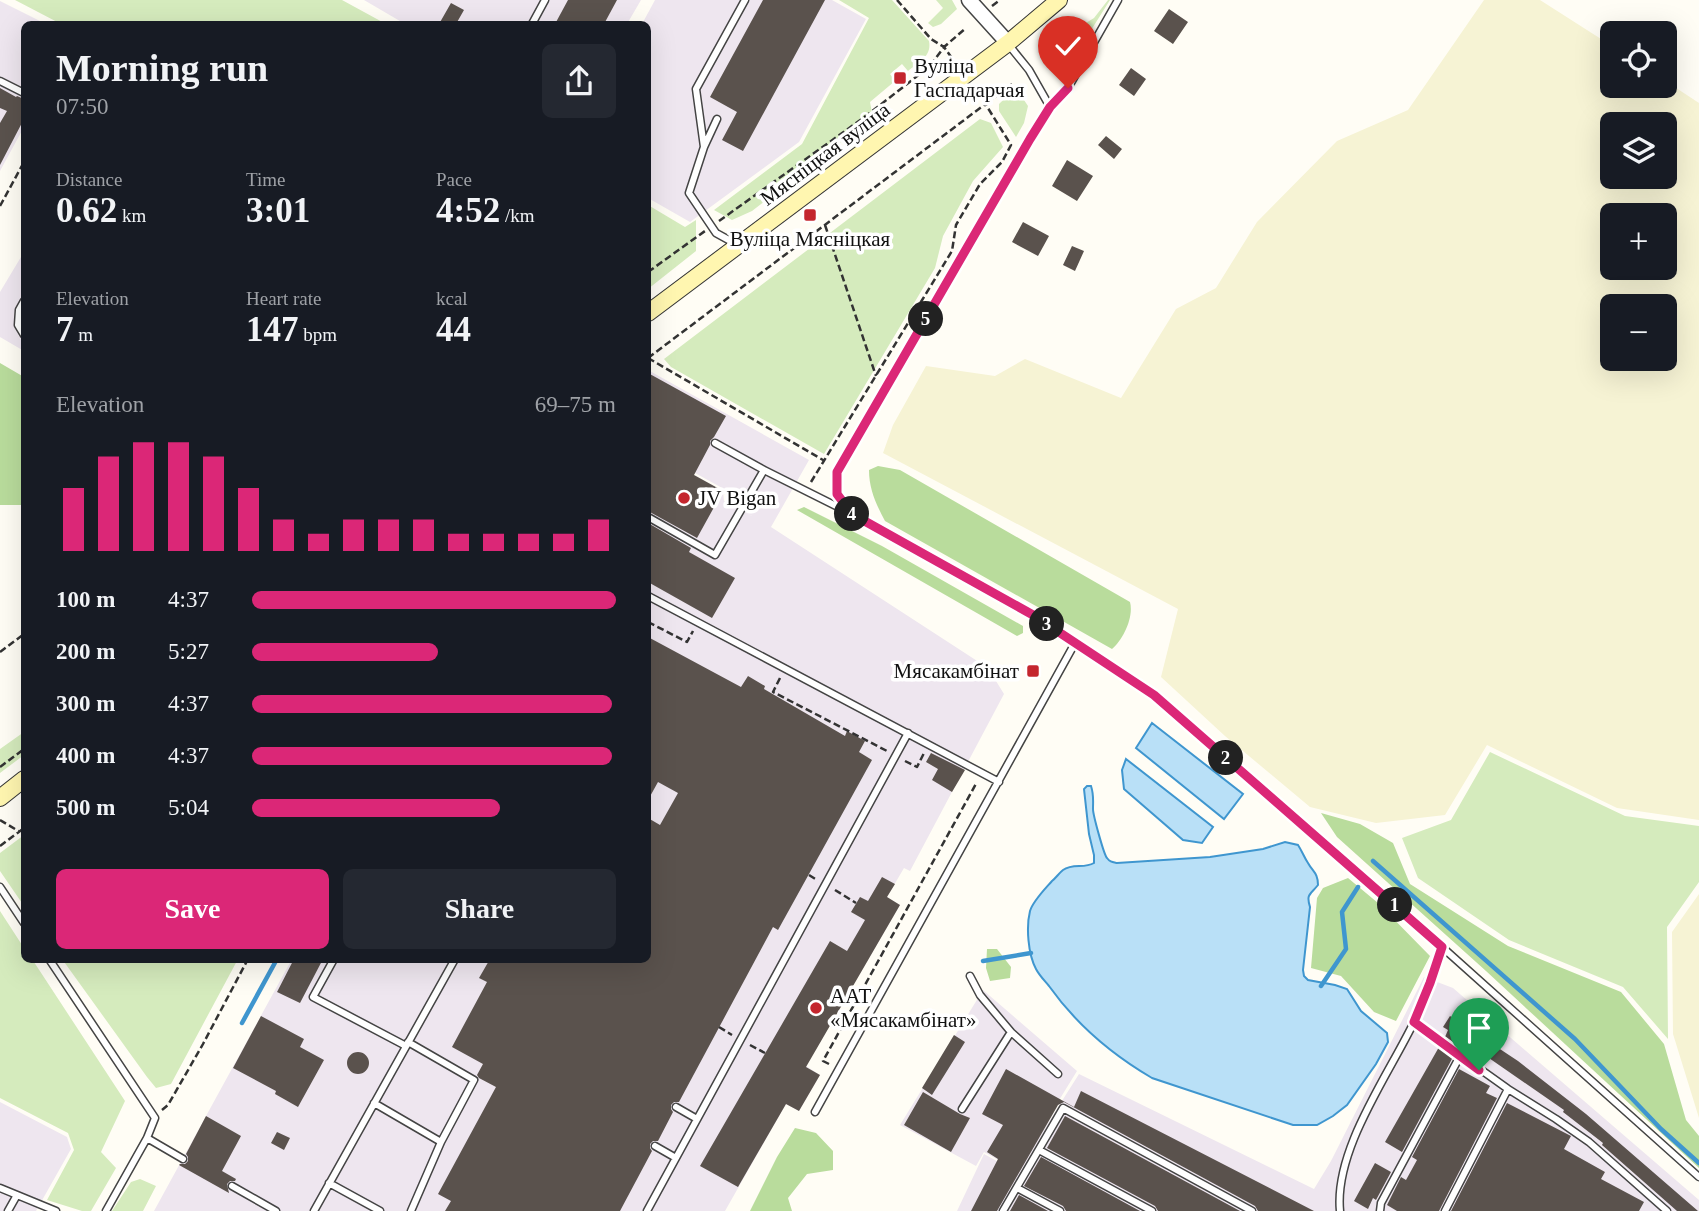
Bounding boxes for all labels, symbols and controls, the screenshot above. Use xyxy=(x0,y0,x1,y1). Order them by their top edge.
pin xyxy=(1038,16,1098,88)
map controls xyxy=(1600,21,1677,371)
button: locate xyxy=(1600,21,1677,98)
icon: check xyxy=(1049,27,1087,65)
button: share xyxy=(542,44,616,118)
text: Morning run xyxy=(56,47,268,89)
place label: Вуліца Гаспадарчая xyxy=(914,54,1025,102)
marker: Вуліца Гаспадарчая xyxy=(892,70,908,86)
text: 07:50 xyxy=(56,94,108,119)
street label: Мясніцкая вуліца xyxy=(756,97,895,210)
button: layers xyxy=(1600,112,1677,189)
text: Distance xyxy=(56,169,122,190)
text: Time xyxy=(246,169,285,190)
text: Pace xyxy=(436,169,472,190)
text: 0.62 xyxy=(56,191,117,230)
text: 3:01 xyxy=(246,191,310,230)
text: 4:52 xyxy=(436,191,500,230)
button: + xyxy=(1600,203,1677,280)
text: km xyxy=(117,205,146,226)
text: /km xyxy=(500,205,534,226)
marker: Вуліца Мясніцкая xyxy=(802,207,818,223)
place label: Вуліца Мясніцкая xyxy=(730,227,890,251)
text: Elevation xyxy=(56,288,129,309)
text: Heart rate xyxy=(246,288,321,309)
text: kcal xyxy=(436,288,468,309)
button: − xyxy=(1600,294,1677,371)
pin: 5 xyxy=(908,302,944,336)
text: 5 xyxy=(921,308,930,329)
text: 7 xyxy=(56,310,74,349)
text: 147 xyxy=(246,310,299,349)
text: 44 xyxy=(436,310,471,349)
text: m xyxy=(74,324,93,345)
text: bpm xyxy=(299,324,337,345)
text: Elevation xyxy=(56,392,144,417)
text: 69–75 m xyxy=(535,392,616,417)
place label: JV Bigan xyxy=(698,486,777,510)
marker: JV Bigan xyxy=(676,490,692,506)
pin: 4 xyxy=(834,496,870,532)
text: 4 xyxy=(847,503,856,524)
text: 100 m xyxy=(56,587,115,612)
text: 4:37 xyxy=(168,587,209,612)
pin: 3 xyxy=(1030,606,1064,642)
text: 3 xyxy=(1042,613,1051,634)
text: 200 m xyxy=(56,639,115,664)
text: 5:27 xyxy=(168,639,209,664)
place label: Мясакамбінат xyxy=(894,659,1019,683)
marker: Мясакамбінат xyxy=(1025,663,1041,679)
text: 300 m xyxy=(56,691,115,716)
text: 4:37 xyxy=(168,691,209,716)
pin: 2 xyxy=(1208,740,1244,776)
text: 400 m xyxy=(56,743,115,768)
text: 4:37 xyxy=(168,743,209,768)
text: 2 xyxy=(1221,747,1230,768)
text: 500 m xyxy=(56,795,115,820)
text: 5:04 xyxy=(168,795,209,820)
button: Save xyxy=(56,869,329,949)
button: Share xyxy=(343,869,616,949)
pin: 1 xyxy=(1378,888,1412,922)
text: 1 xyxy=(1390,894,1399,915)
place label: ААТ «Мясакамбінат» xyxy=(830,984,976,1032)
pin xyxy=(1449,998,1509,1070)
marker: ААТ «Мясакамбінат» xyxy=(808,1000,824,1016)
icon: arrive xyxy=(1460,1009,1498,1047)

